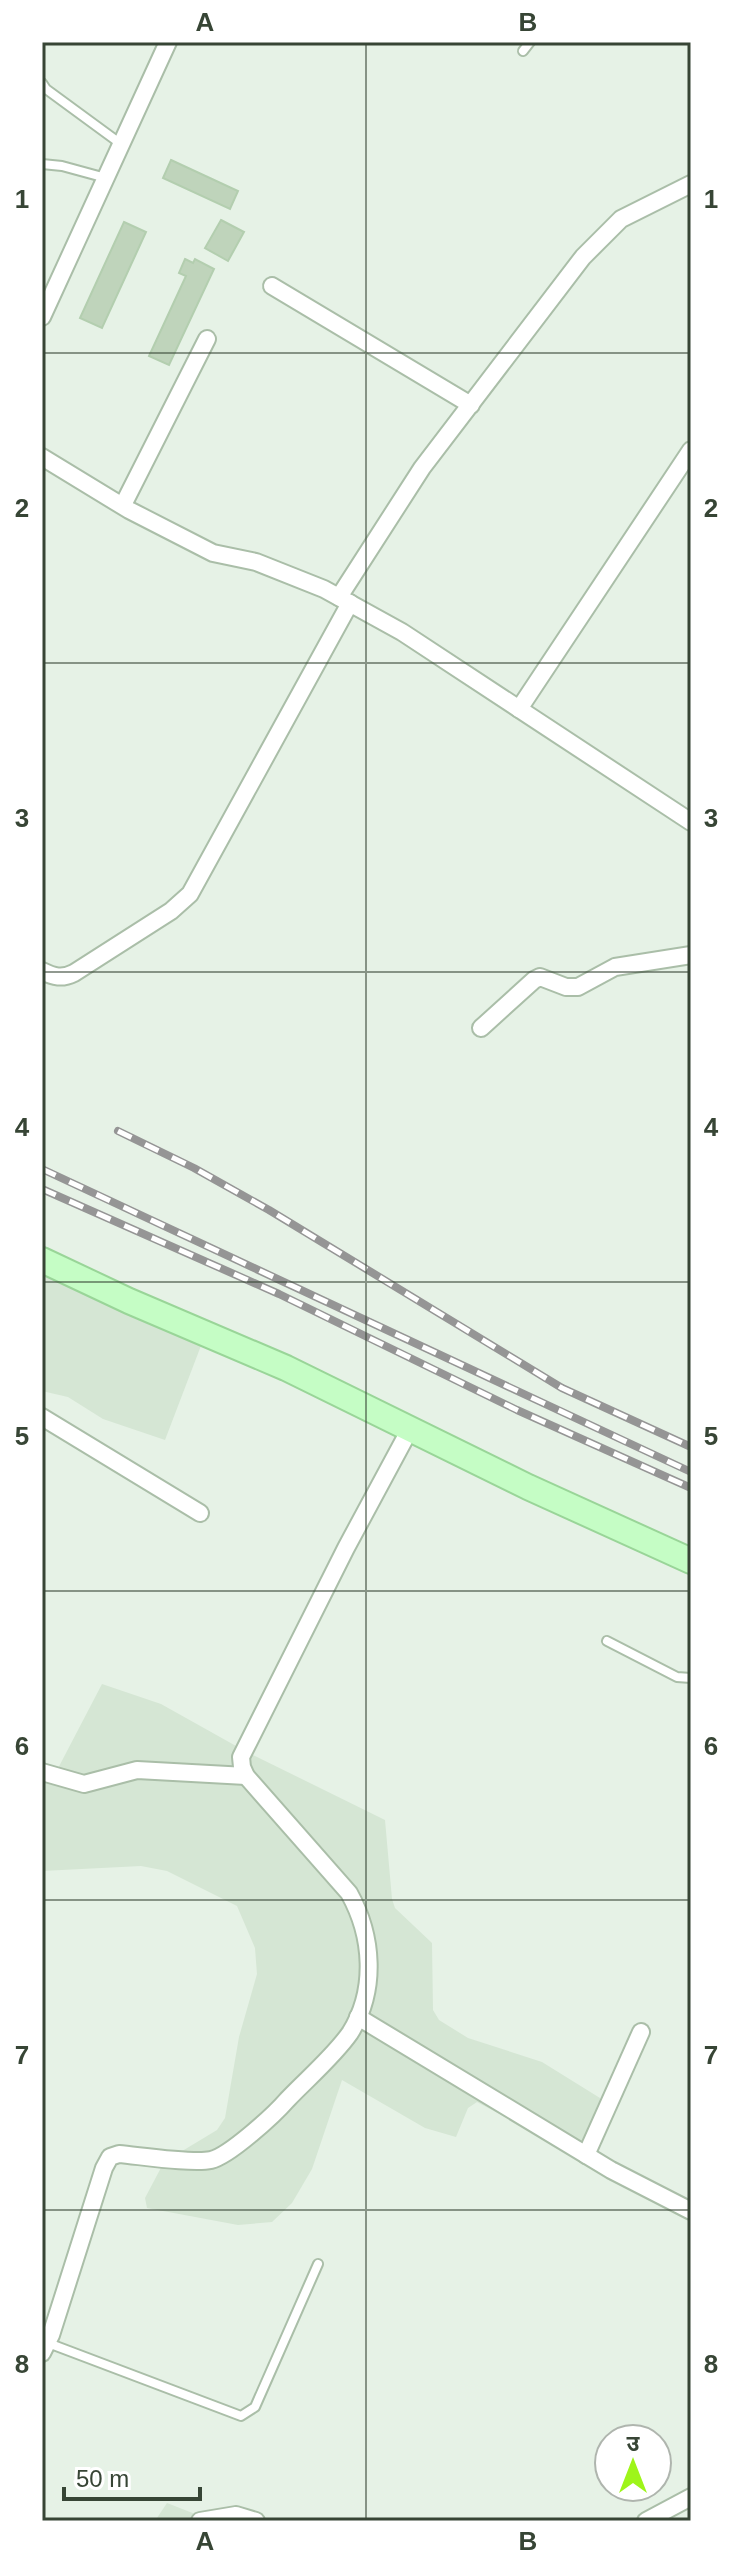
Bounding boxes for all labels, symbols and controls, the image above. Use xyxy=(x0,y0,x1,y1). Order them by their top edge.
text: A xyxy=(196,7,215,37)
text: B xyxy=(519,7,537,37)
text: 1 xyxy=(15,184,29,214)
text: 1 xyxy=(704,184,718,214)
text: 2 xyxy=(15,493,29,523)
text: 2 xyxy=(704,493,718,523)
text: 3 xyxy=(15,803,29,833)
text: 3 xyxy=(704,803,718,833)
text: 4 xyxy=(15,1112,30,1142)
text: 4 xyxy=(704,1112,719,1142)
text: 5 xyxy=(15,1421,29,1451)
text: 5 xyxy=(704,1421,718,1451)
text: 6 xyxy=(15,1731,29,1761)
text: 6 xyxy=(704,1731,718,1761)
text: 7 xyxy=(15,2040,29,2070)
text: 7 xyxy=(704,2040,718,2070)
text: 8 xyxy=(15,2349,29,2379)
text: 8 xyxy=(704,2349,718,2379)
north arrow xyxy=(593,2423,673,2503)
text: उ xyxy=(627,2431,641,2456)
scale bar xyxy=(64,2451,200,2501)
text: 50 m xyxy=(76,2465,129,2492)
text: A xyxy=(196,2526,215,2556)
text: B xyxy=(519,2526,537,2556)

